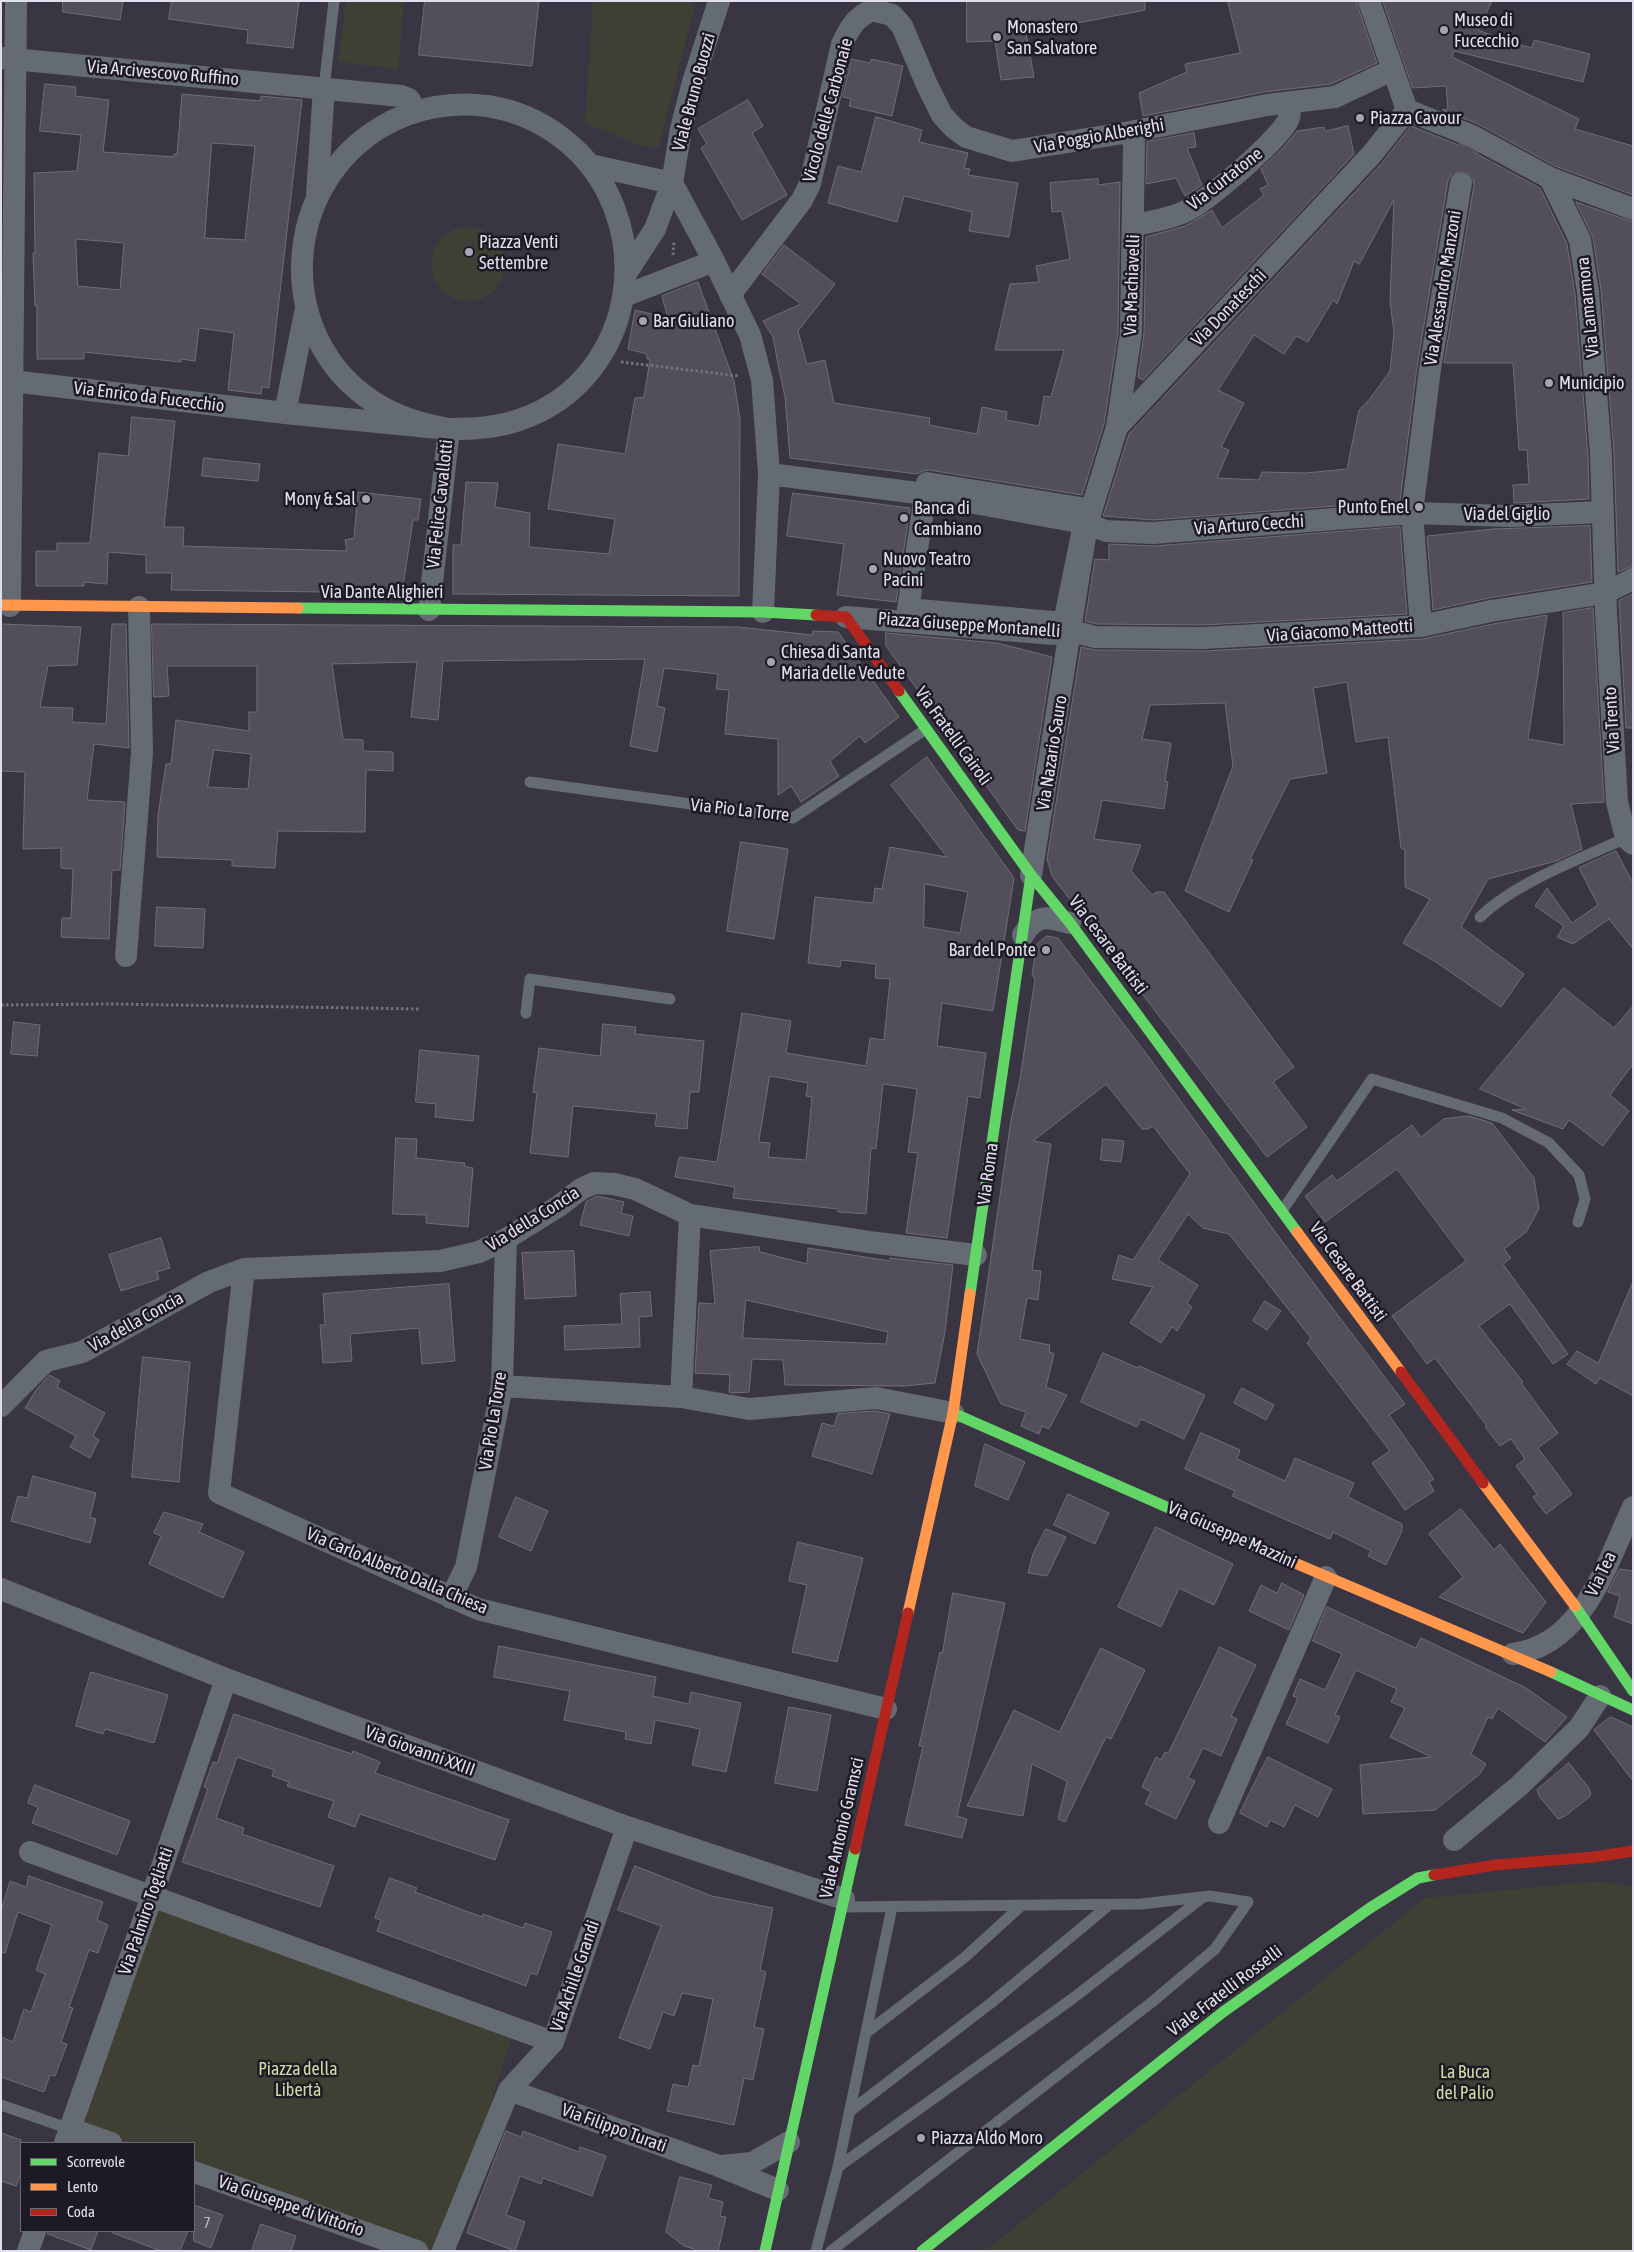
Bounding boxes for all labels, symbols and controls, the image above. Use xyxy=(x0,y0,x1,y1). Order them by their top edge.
place label: Museo di Fucecchio xyxy=(1454,9,1519,52)
place label: Monastero San Salvatore xyxy=(1007,16,1097,58)
marker: Museo di Fucecchio xyxy=(1438,24,1450,36)
street label: Viale Bruno Buozzi xyxy=(668,31,720,153)
marker: Monastero San Salvatore xyxy=(991,31,1003,43)
street label: Vicolo delle Carbonaie xyxy=(798,35,858,185)
street label: Via Arcivescovo Ruffino xyxy=(86,56,240,90)
place label: Piazza Cavour xyxy=(1370,107,1461,129)
marker: Piazza Cavour xyxy=(1354,112,1366,124)
street label: Via Poggio Alberighi xyxy=(1032,114,1166,158)
street label: Via Curtatone xyxy=(1183,143,1267,215)
street label: Via Alessandro Manzoni xyxy=(1420,209,1466,367)
place label: Piazza Venti Settembre xyxy=(479,231,558,274)
street label: Via Machiavelli xyxy=(1119,234,1145,336)
marker: Piazza Venti Settembre xyxy=(463,246,475,258)
street label: Via Lamarmora xyxy=(1572,256,1604,358)
street label: Via Donateschi xyxy=(1187,265,1271,351)
place label: Bar Giuliano xyxy=(653,310,735,332)
marker: Bar Giuliano xyxy=(637,315,649,327)
place label: Municipio xyxy=(1559,372,1625,394)
street label: Via Enrico da Fucecchio xyxy=(72,377,226,417)
marker: Municipio xyxy=(1543,377,1555,389)
street label: Via Felice Cavallotti xyxy=(422,438,458,570)
place label: Mony & Sal xyxy=(284,488,356,510)
marker: Mony & Sal xyxy=(360,493,372,505)
place label: Punto Enel xyxy=(1337,496,1409,518)
place label: Banca di Cambiano xyxy=(914,497,982,540)
marker: Punto Enel xyxy=(1413,501,1425,513)
street label: Via del Giglio xyxy=(1464,503,1550,525)
street label: Via Arturo Cecchi xyxy=(1193,510,1305,540)
marker: Banca di Cambiano xyxy=(898,512,910,524)
place label: Nuovo Teatro Pacini xyxy=(883,548,971,590)
marker: Nuovo Teatro Pacini xyxy=(867,563,879,575)
street label: Via Dante Alighieri xyxy=(321,581,443,603)
street label: Piazza Giuseppe Montanelli xyxy=(877,608,1061,642)
street label: Via Giacomo Matteotti xyxy=(1266,615,1414,647)
place label: Chiesa di Santa Maria delle Vedute xyxy=(781,641,905,684)
marker: Chiesa di Santa Maria delle Vedute xyxy=(765,656,777,668)
street label: Via Fratelli Cairoli xyxy=(910,682,996,790)
street label: Via Trento xyxy=(1599,686,1625,754)
street label: Via Nazario Sauro xyxy=(1032,694,1072,812)
street label: Via Pio La Torre xyxy=(690,794,790,826)
street label: Via Cesare Battisti xyxy=(1064,891,1152,999)
place label: Bar del Ponte xyxy=(948,939,1036,961)
marker: Bar del Ponte xyxy=(1040,944,1052,956)
street label: Via Roma xyxy=(973,1142,1003,1206)
street label: Via della Concia xyxy=(483,1182,583,1256)
street label: Via Cesare Battisti xyxy=(1305,1218,1391,1326)
street label: Via della Concia xyxy=(85,1287,187,1357)
street label: Via Pio La Torre xyxy=(475,1370,511,1472)
street label: Via Giuseppe Mazzini xyxy=(1164,1497,1300,1573)
street label: Via Carlo Alberto Dalla Chiesa xyxy=(303,1523,491,1619)
street label: Via Tea xyxy=(1581,1548,1621,1600)
street label: Via Giovanni XXIII xyxy=(362,1721,478,1781)
street label: Viale Antonio Gramsci xyxy=(815,1755,869,1901)
street label: Via Palmiro Togliatti xyxy=(114,1844,178,1978)
street label: Via Achille Grandi xyxy=(546,1917,604,2035)
street label: Viale Fratelli Rosselli xyxy=(1163,1941,1287,2041)
park label: Piazza della Libertà xyxy=(258,2058,338,2100)
park label: La Buca del Palio xyxy=(1436,2061,1494,2104)
street label: Via Filippo Turati xyxy=(558,2099,670,2157)
place label: Piazza Aldo Moro xyxy=(931,2127,1043,2149)
marker: Piazza Aldo Moro xyxy=(915,2132,927,2144)
legend xyxy=(20,2142,195,2232)
text: Scorrevole xyxy=(67,2153,125,2170)
street label: Via Giuseppe di Vittorio xyxy=(215,2171,367,2241)
text: Lento xyxy=(67,2178,98,2195)
text: Coda xyxy=(67,2203,95,2220)
house number: 7 xyxy=(203,2214,211,2232)

